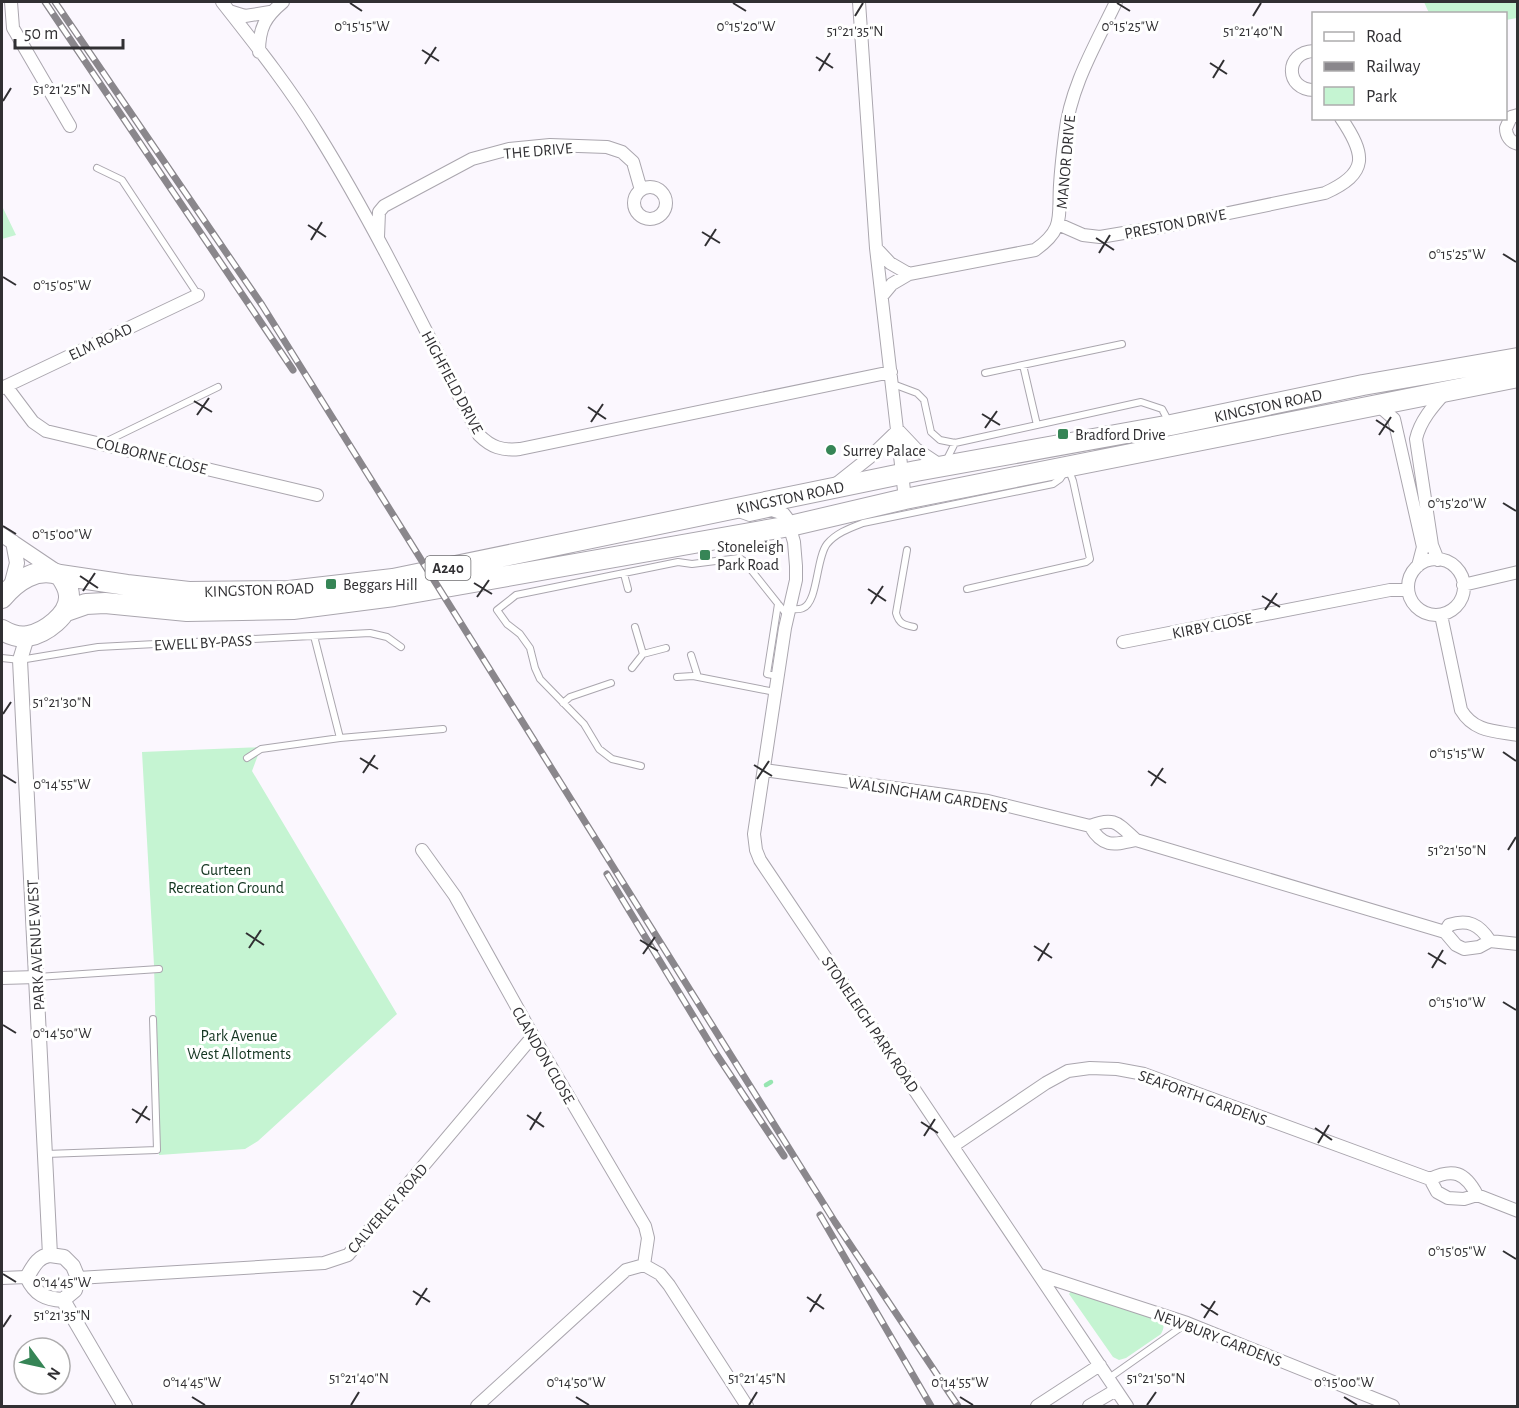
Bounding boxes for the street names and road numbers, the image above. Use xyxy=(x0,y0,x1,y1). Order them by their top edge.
street label: MANOR DRIVE xyxy=(1054,114,1078,210)
street label: THE DRIVE xyxy=(503,140,573,162)
street label: PRESTON DRIVE xyxy=(1123,206,1228,242)
street label: ELM ROAD xyxy=(66,320,135,363)
street label: HIGHFIELD DRIVE xyxy=(418,328,486,437)
street label: KINGSTON ROAD xyxy=(1213,387,1324,425)
street label: COLBORNE CLOSE xyxy=(95,434,209,478)
street label: KINGSTON ROAD xyxy=(735,479,846,517)
road number: A240 xyxy=(426,556,470,580)
street label: KINGSTON ROAD xyxy=(204,580,314,600)
street label: KIRBY CLOSE xyxy=(1171,610,1254,642)
street label: EWELL BY-PASS xyxy=(154,632,252,654)
street label: WALSINGHAM GARDENS xyxy=(847,774,1009,816)
street label: PARK AVENUE WEST xyxy=(25,879,47,1011)
street label: STONELEIGH PARK ROAD xyxy=(819,954,922,1095)
street label: CLANDON CLOSE xyxy=(509,1004,577,1107)
street label: SEAFORTH GARDENS xyxy=(1136,1067,1269,1129)
street label: CALVERLEY ROAD xyxy=(345,1161,431,1256)
street label: NEWBURY GARDENS xyxy=(1152,1306,1284,1370)

